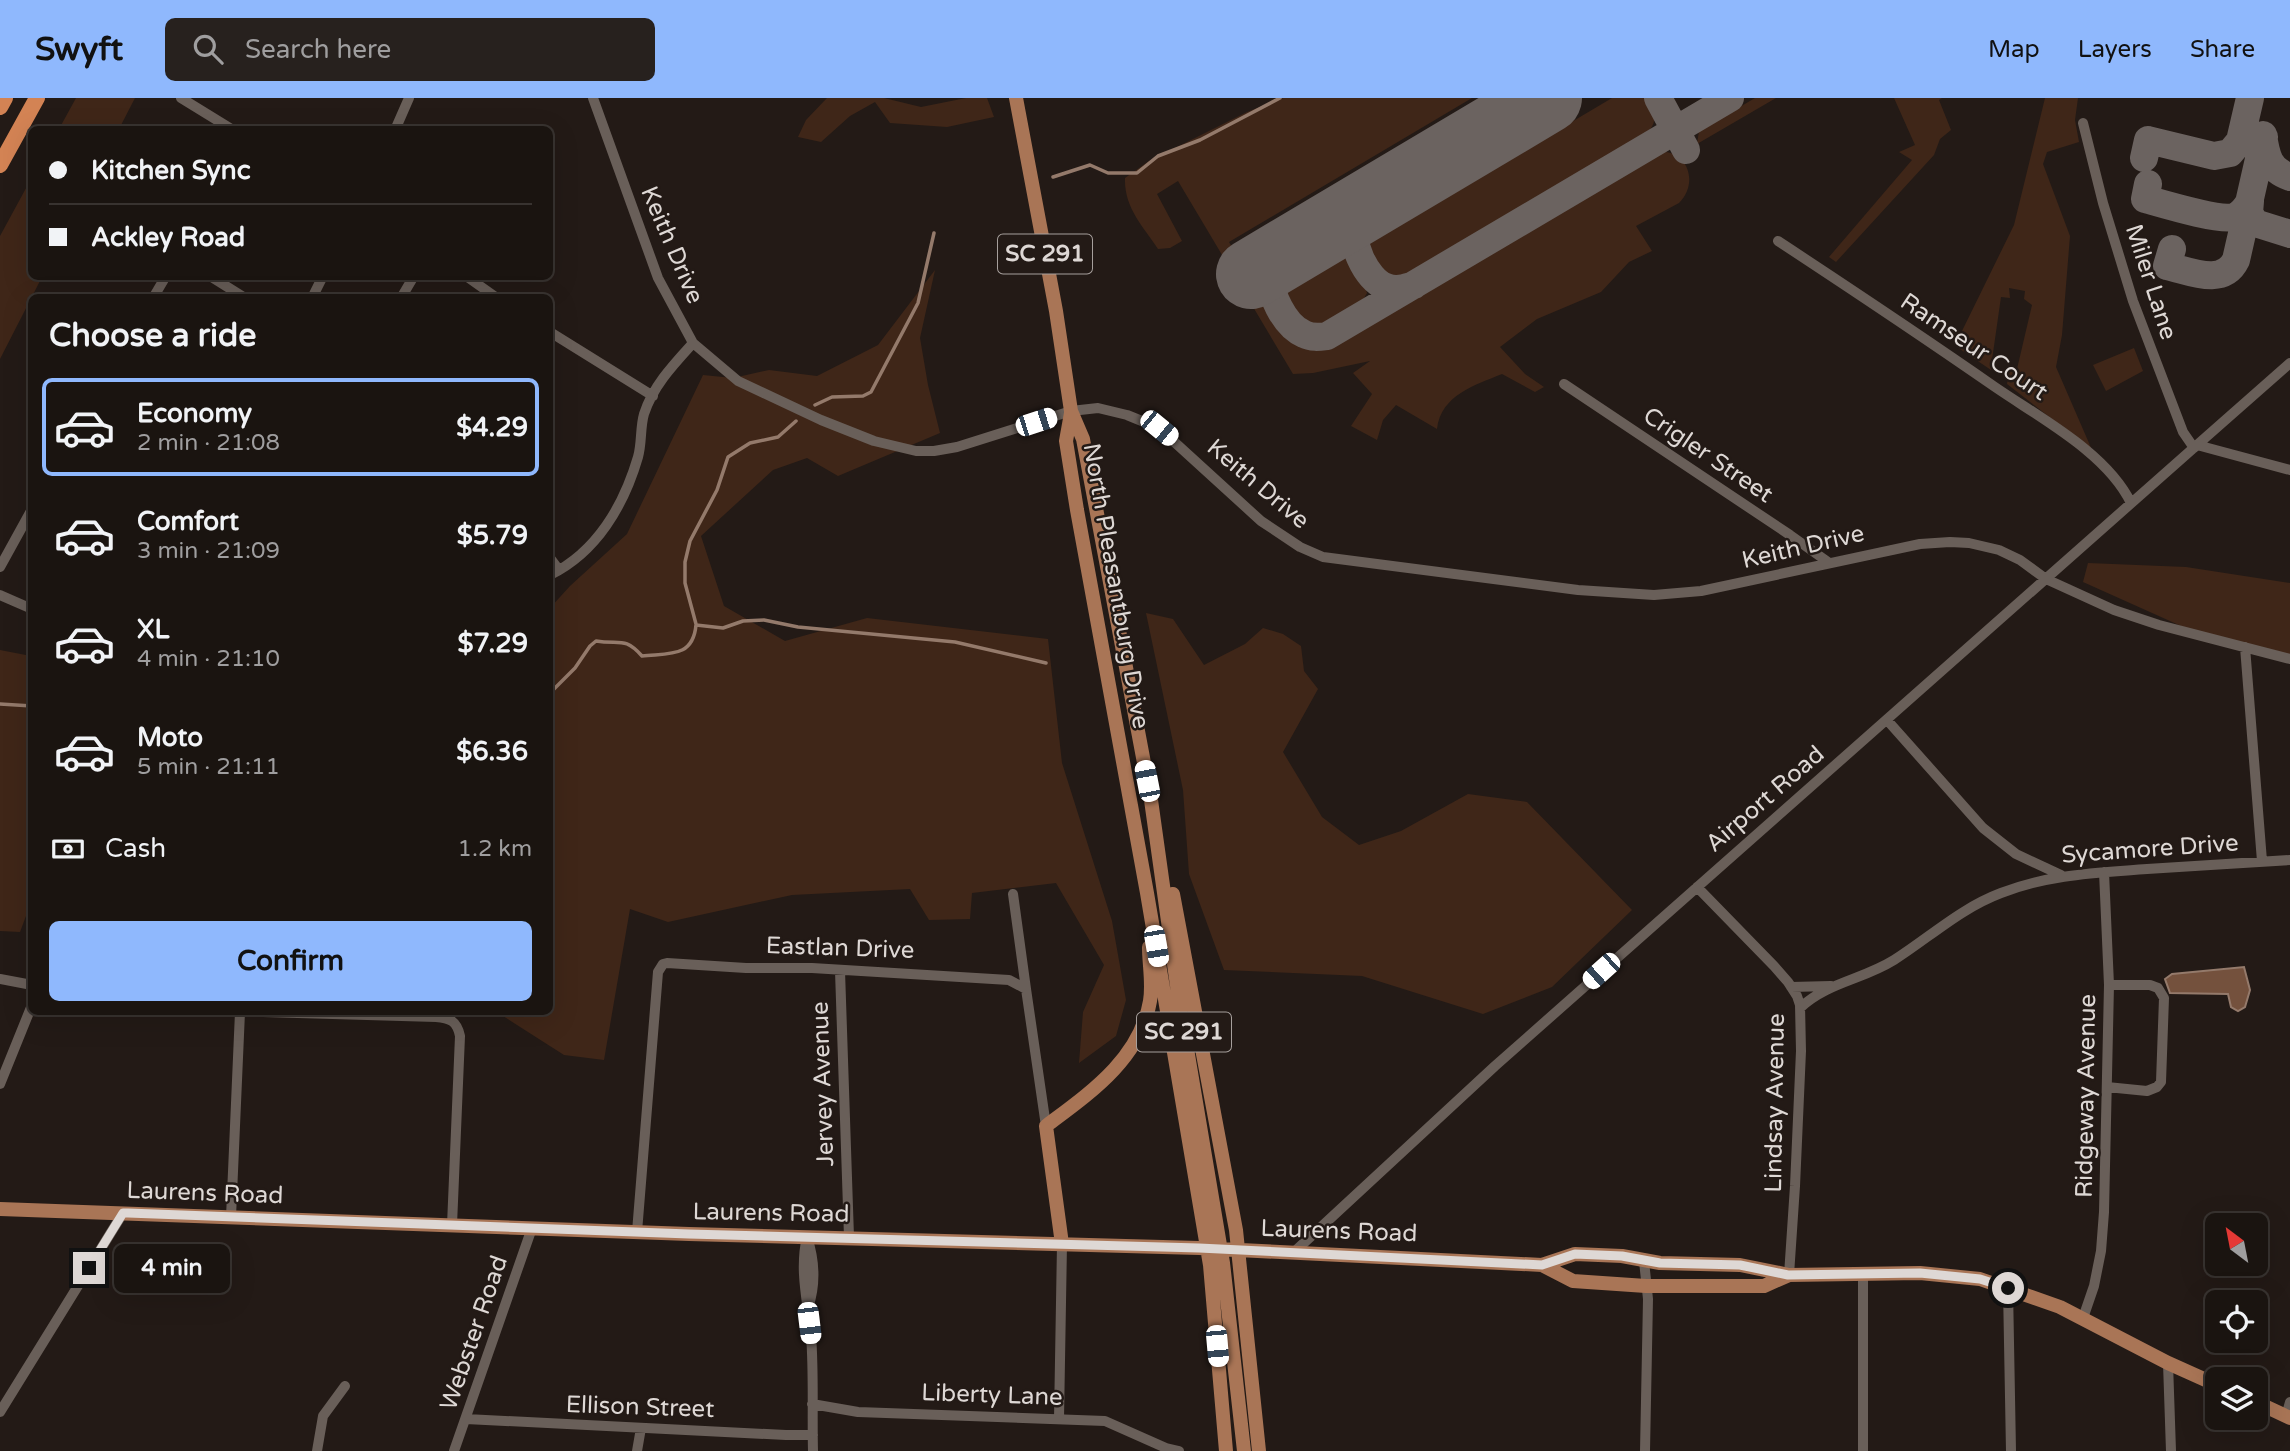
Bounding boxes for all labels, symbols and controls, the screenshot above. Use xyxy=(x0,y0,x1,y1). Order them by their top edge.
search box xyxy=(165,18,655,81)
text: Swyft xyxy=(35,30,123,69)
icon: search xyxy=(189,30,227,68)
text: Search here xyxy=(245,34,391,65)
text: Map xyxy=(1988,35,2040,64)
text: Layers xyxy=(2078,35,2152,64)
text: Share xyxy=(2190,35,2255,64)
text: Kitchen Sync xyxy=(91,155,250,186)
street label: Keith Drive xyxy=(634,182,710,308)
street label: Miler Lane xyxy=(2119,221,2183,343)
text: Ackley Road xyxy=(91,222,245,253)
road number: SC 291 xyxy=(998,234,1092,274)
street label: Ramseur Court xyxy=(1895,287,2053,407)
text: Choose a ride xyxy=(49,317,256,355)
icon: car xyxy=(53,396,116,459)
text: Economy xyxy=(137,398,252,429)
street label: Crigler Street xyxy=(1638,401,1778,509)
car xyxy=(1013,406,1060,438)
car xyxy=(1137,407,1182,449)
text: $4.29 xyxy=(456,412,528,443)
text: 2 min · 21:08 xyxy=(137,429,280,457)
street label: Keith Drive xyxy=(1201,433,1315,535)
street label: North Pleasantburg Drive xyxy=(1077,441,1155,731)
icon: car xyxy=(53,504,116,567)
text: Comfort xyxy=(137,506,239,537)
street label: Keith Drive xyxy=(1739,519,1867,575)
text: $5.79 xyxy=(457,520,528,551)
text: 3 min · 21:09 xyxy=(137,537,280,565)
icon: car xyxy=(53,612,116,675)
text: XL xyxy=(137,614,169,645)
text: $7.29 xyxy=(458,628,528,659)
text: 4 min · 21:10 xyxy=(137,645,280,673)
icon: car xyxy=(53,720,116,783)
text: Moto xyxy=(137,722,203,753)
text: $6.36 xyxy=(456,736,528,767)
street label: Airport Road xyxy=(1700,740,1830,858)
text: 5 min · 21:11 xyxy=(137,753,280,781)
car xyxy=(1133,758,1162,804)
street label: Sycamore Drive xyxy=(2060,828,2240,870)
icon: cash xyxy=(49,830,87,868)
text: Cash xyxy=(105,833,166,864)
text: 1.2 km xyxy=(458,835,532,863)
button: Confirm xyxy=(49,921,532,1001)
car xyxy=(1143,923,1170,969)
street label: Eastlan Drive xyxy=(765,931,915,965)
car xyxy=(1579,949,1624,993)
street label: Ridgeway Avenue xyxy=(2070,994,2102,1198)
street label: Jervey Avenue xyxy=(806,1001,840,1167)
road number: SC 291 xyxy=(1137,1012,1231,1051)
street label: Lindsay Avenue xyxy=(1759,1013,1791,1193)
street label: Laurens Road xyxy=(126,1176,284,1210)
street label: Laurens Road xyxy=(692,1197,850,1229)
north arrow xyxy=(2205,1213,2268,1276)
map controls xyxy=(2205,1213,2268,1430)
street label: Laurens Road xyxy=(1260,1214,1418,1248)
callout: 4 min xyxy=(114,1244,229,1292)
route end xyxy=(73,1252,105,1284)
street label: Webster Road xyxy=(434,1252,514,1414)
text: 4 min xyxy=(141,1254,203,1282)
route start xyxy=(1992,1272,2024,1304)
button: locate xyxy=(2205,1290,2268,1353)
car xyxy=(797,1301,822,1345)
car xyxy=(1205,1324,1230,1368)
button: layers xyxy=(2205,1367,2268,1430)
street label: Liberty Lane xyxy=(921,1378,1063,1412)
street label: Ellison Street xyxy=(565,1390,715,1424)

